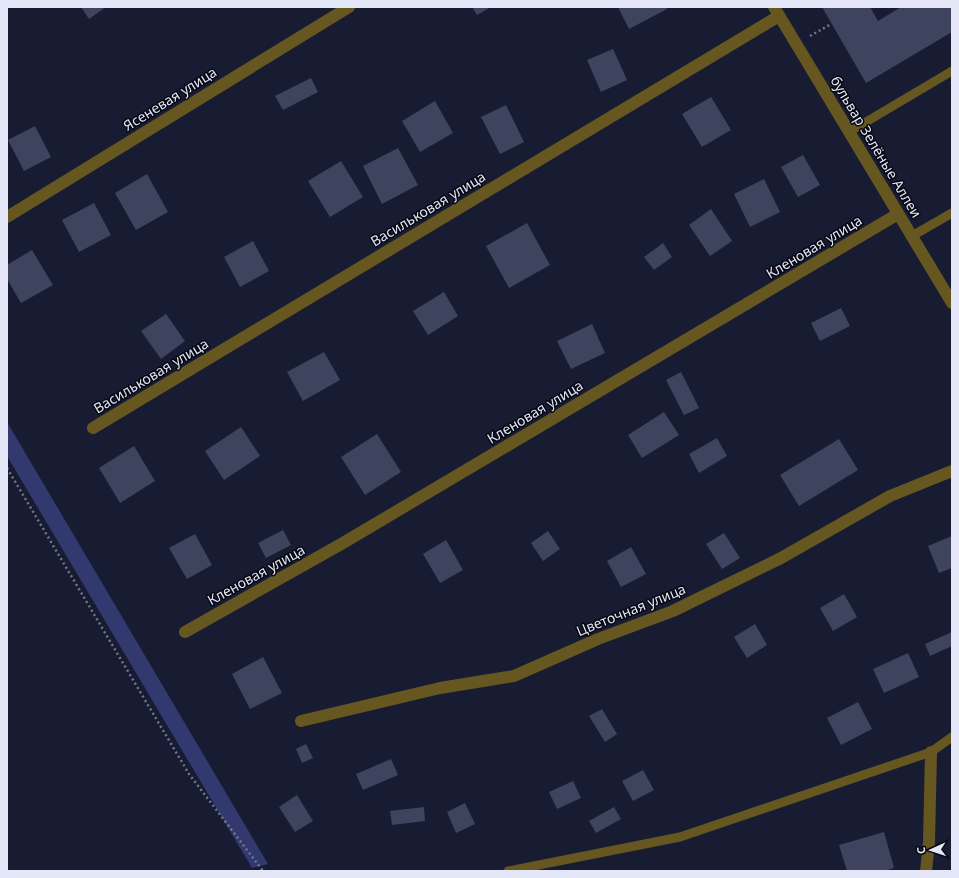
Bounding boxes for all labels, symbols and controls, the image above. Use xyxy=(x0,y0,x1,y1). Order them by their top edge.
street label: Ясеневая улица xyxy=(119,62,220,135)
street label: бульвар Зелёные Аллеи xyxy=(827,72,926,221)
street label: Васильковая улица xyxy=(367,167,489,250)
street label: Кленовая улица xyxy=(762,210,865,283)
street label: Васильковая улица xyxy=(90,334,212,417)
street label: Кленовая улица xyxy=(483,375,586,448)
street label: Кленовая улица xyxy=(204,540,308,609)
street label: Цветочная улица xyxy=(573,579,688,640)
north arrow xyxy=(911,830,951,870)
text: С xyxy=(913,847,928,854)

